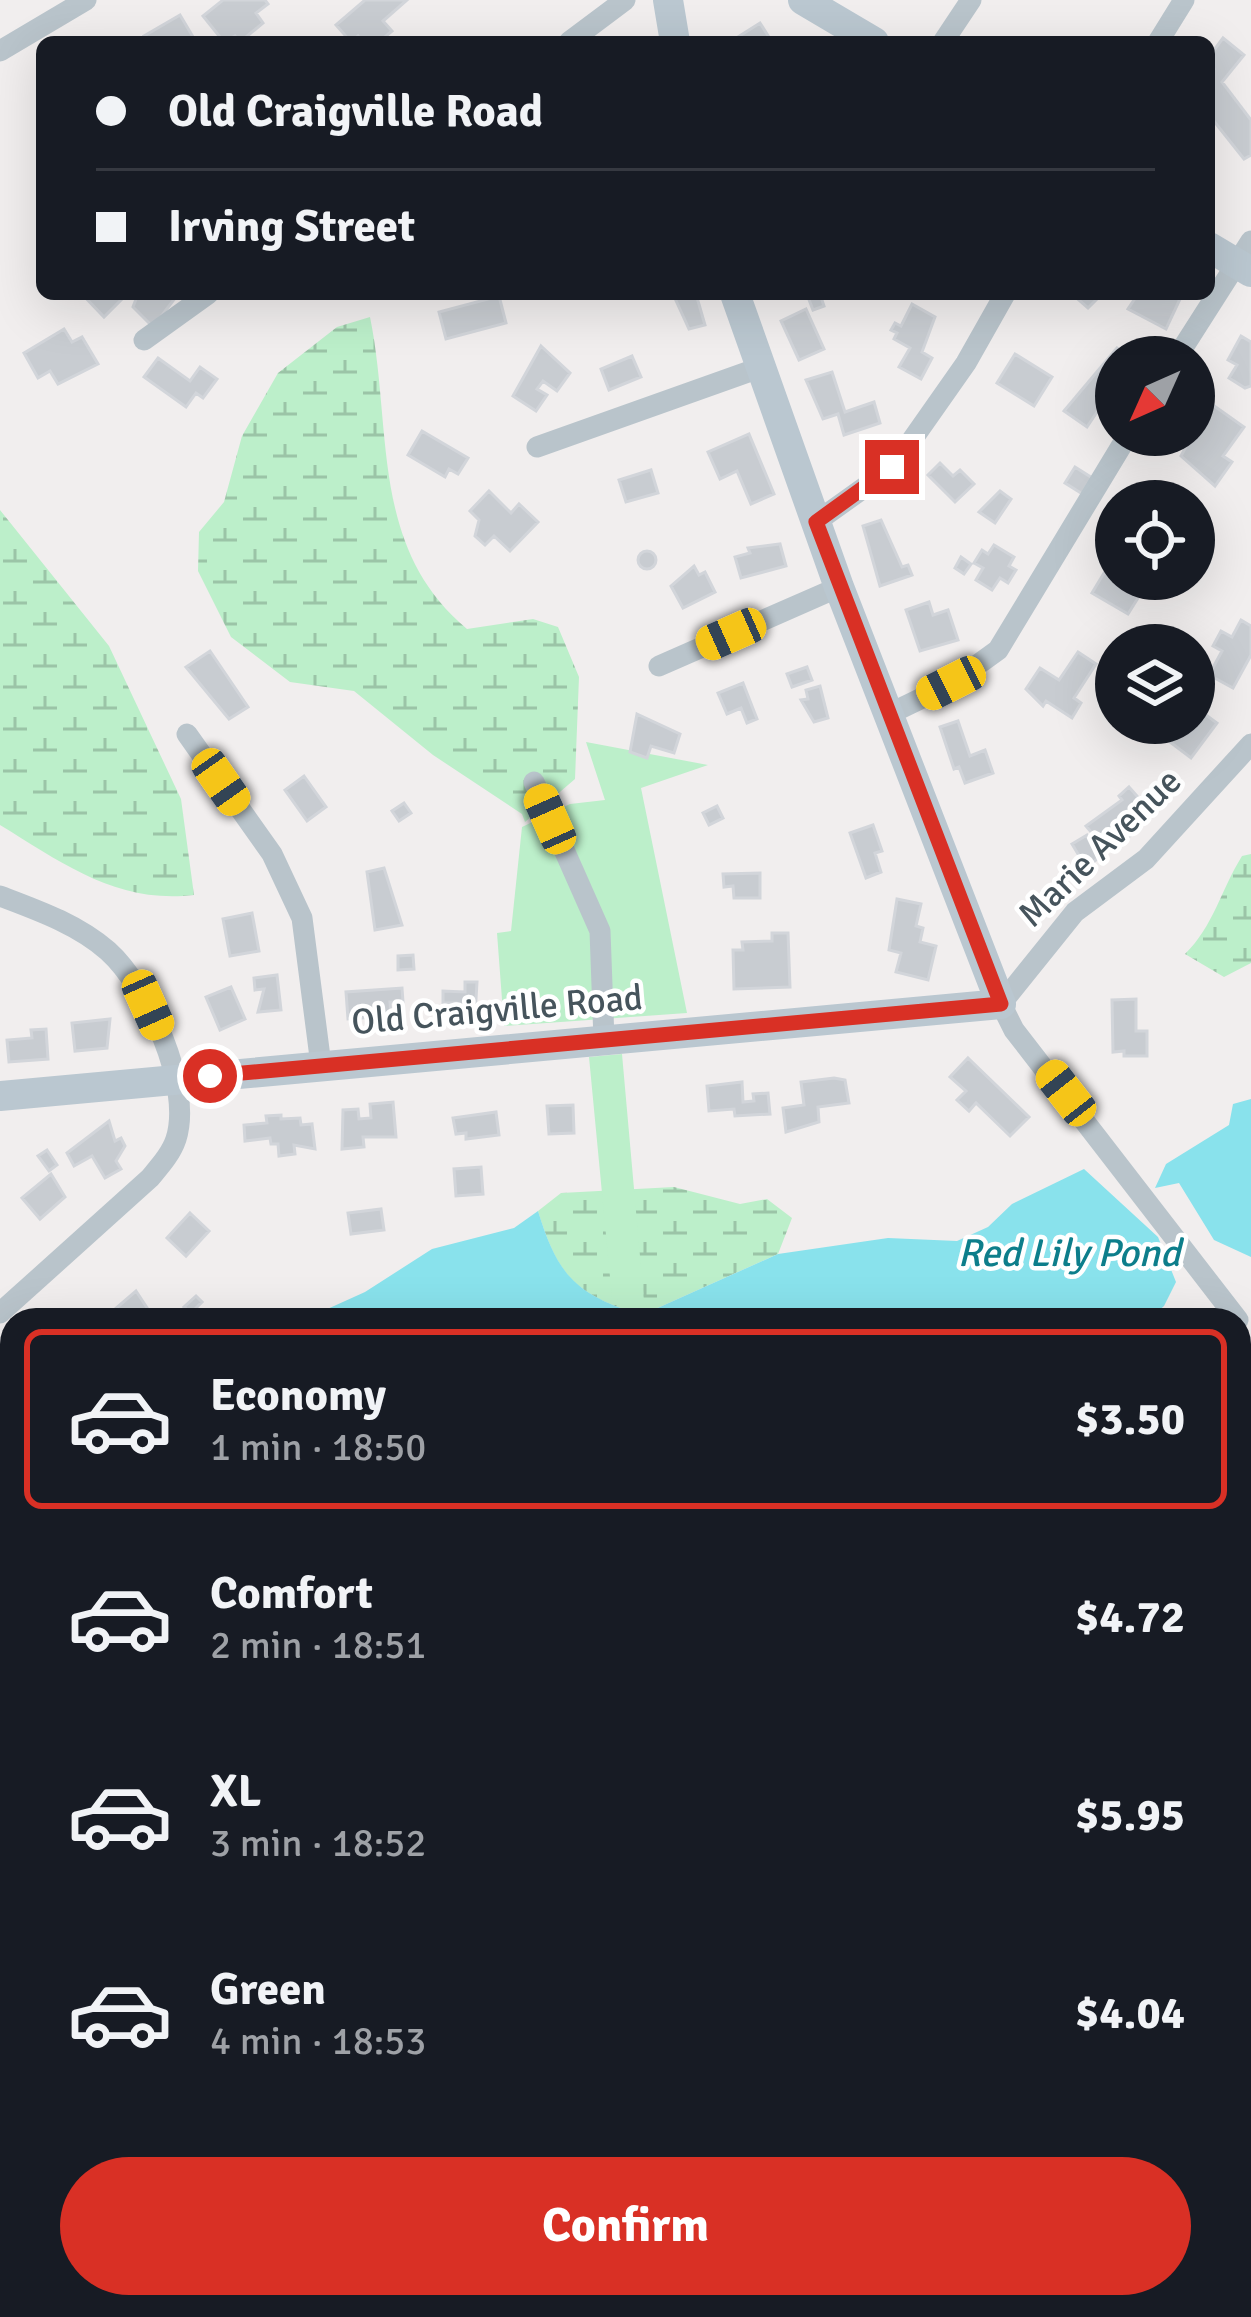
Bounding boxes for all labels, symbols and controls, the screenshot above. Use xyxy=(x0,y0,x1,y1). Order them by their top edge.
text: Old Craigville Road xyxy=(168,84,543,139)
text: Irving Street xyxy=(168,199,415,254)
north arrow xyxy=(1095,336,1215,456)
map controls xyxy=(1095,336,1215,744)
route end xyxy=(865,440,919,494)
button: locate xyxy=(1095,480,1215,600)
car xyxy=(691,603,771,665)
button: layers xyxy=(1095,624,1215,744)
car xyxy=(911,651,991,715)
car xyxy=(186,742,256,822)
street label: Marie Avenue xyxy=(1009,759,1191,937)
car xyxy=(519,779,581,859)
car xyxy=(117,965,179,1045)
street label: Old Craigville Road xyxy=(350,975,644,1045)
route start xyxy=(183,1049,237,1103)
car xyxy=(1030,1054,1102,1132)
water label: Red Lily Pond xyxy=(958,1229,1185,1277)
icon: car xyxy=(66,1365,174,1473)
text: Economy xyxy=(210,1368,386,1423)
text: $3.50 xyxy=(1075,1392,1185,1447)
text: 1 min · 18:50 xyxy=(210,1423,426,1471)
icon: car xyxy=(66,1563,174,1671)
text: Comfort xyxy=(210,1566,373,1621)
text: $4.72 xyxy=(1075,1590,1185,1645)
text: 2 min · 18:51 xyxy=(210,1621,426,1669)
icon: car xyxy=(66,1761,174,1869)
text: XL xyxy=(210,1764,261,1819)
text: $5.95 xyxy=(1075,1788,1185,1843)
text: 3 min · 18:52 xyxy=(210,1819,426,1867)
icon: car xyxy=(66,1959,174,2067)
text: Green xyxy=(210,1962,326,2017)
text: $4.04 xyxy=(1075,1986,1185,2041)
text: 4 min · 18:53 xyxy=(210,2017,426,2065)
button: Confirm xyxy=(60,2157,1191,2295)

